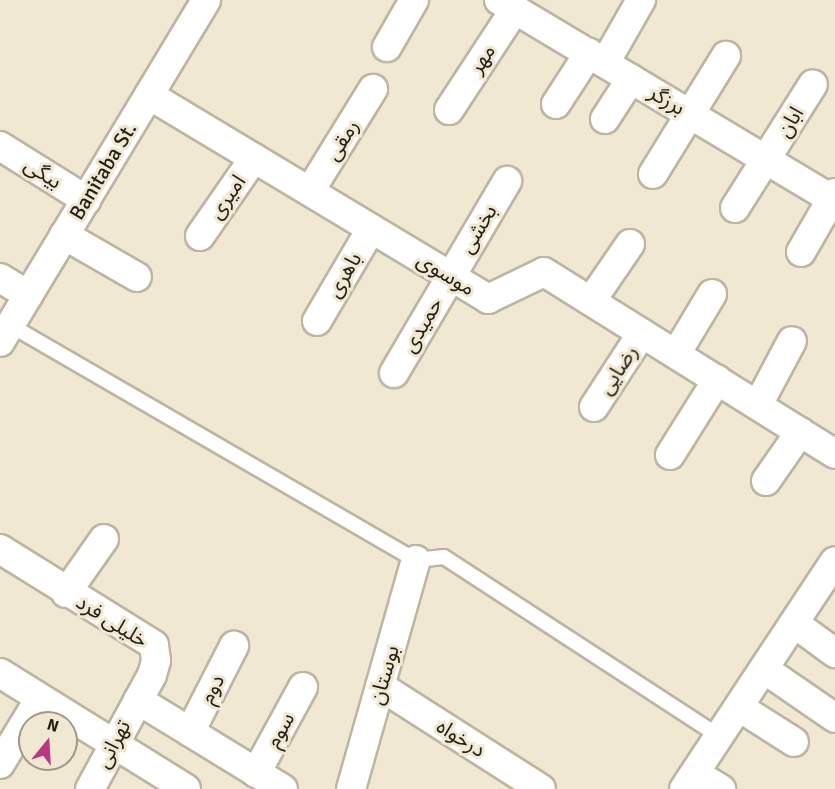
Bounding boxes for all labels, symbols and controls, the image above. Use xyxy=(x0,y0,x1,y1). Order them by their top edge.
street label: مهر xyxy=(463,40,501,78)
street label: برزگر xyxy=(644,79,690,121)
street label: ابان xyxy=(771,102,809,142)
street label: رمقی xyxy=(320,115,364,165)
street label: Banitaba St. xyxy=(64,118,142,224)
street label: بیگی xyxy=(20,152,66,194)
street label: امیری xyxy=(203,170,251,224)
street label: بخشی xyxy=(454,200,502,258)
street label: موسوی xyxy=(412,247,480,301)
street label: باهری xyxy=(321,248,367,302)
street label: حمیدی xyxy=(396,293,448,357)
street label: رضایی xyxy=(593,341,643,399)
street label: خلیلی فرد xyxy=(71,589,153,653)
street label: بوستان xyxy=(364,643,404,707)
street label: دوم xyxy=(194,670,230,708)
street label: سوم xyxy=(260,708,300,752)
north arrow xyxy=(18,711,78,771)
street label: درخواه xyxy=(432,713,490,763)
text: N xyxy=(45,715,61,737)
street label: تهرانی xyxy=(90,716,136,772)

